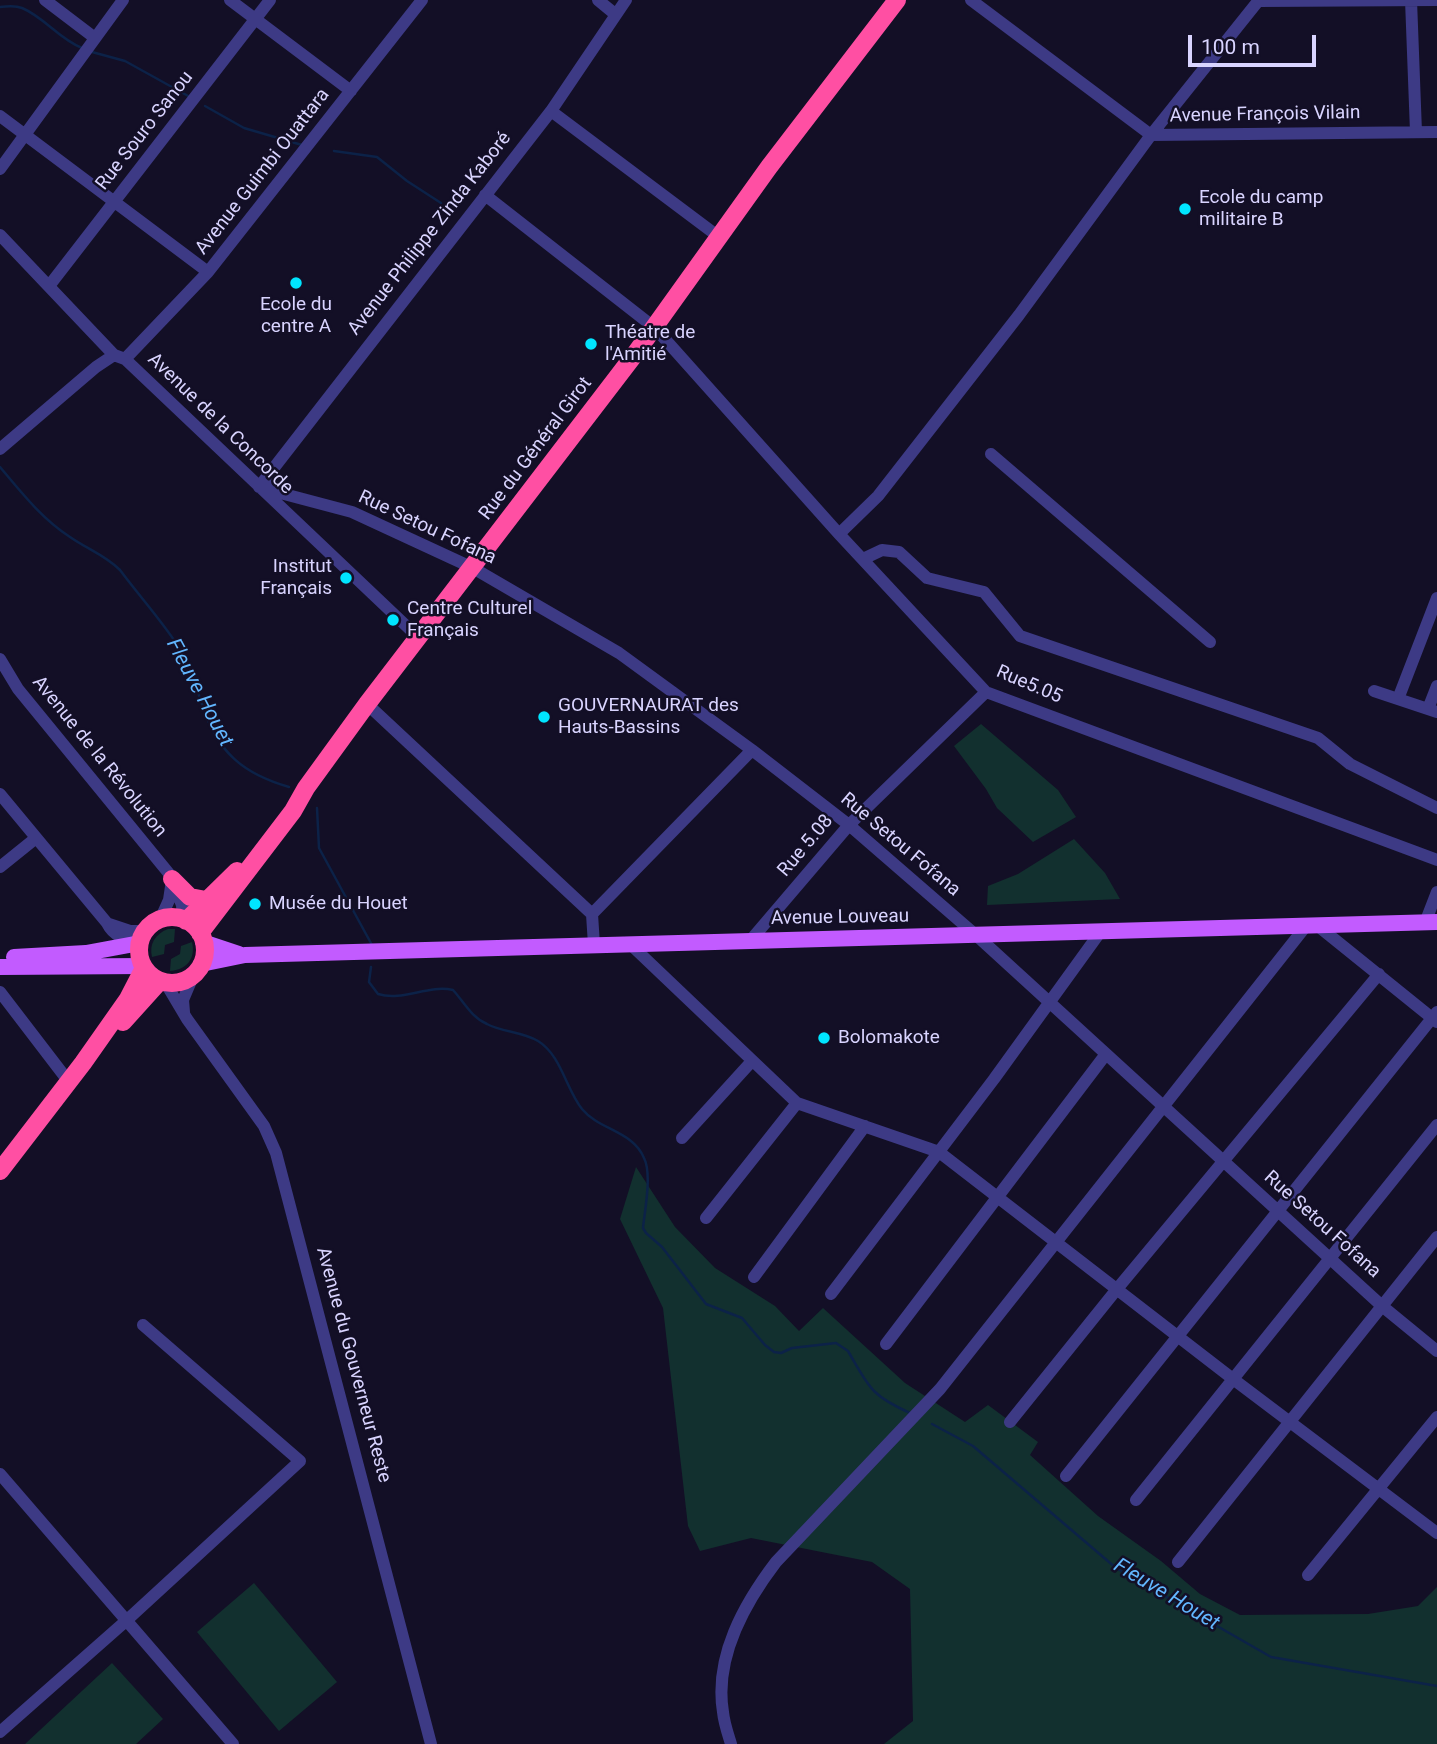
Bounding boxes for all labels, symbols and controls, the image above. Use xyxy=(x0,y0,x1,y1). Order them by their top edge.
scale bar xyxy=(1192,21,1320,65)
text: 100 m xyxy=(1201,35,1260,59)
street label: Rue Souro Sanou xyxy=(91,67,199,195)
street label: Avenue Guimbi Ouattara xyxy=(191,84,335,260)
street label: Avenue François Vilain xyxy=(1169,102,1361,128)
street label: Avenue Philippe Zinda Kaboré xyxy=(344,128,516,340)
place label: Ecole du camp militaire B xyxy=(1199,187,1323,231)
marker: Ecole du camp militaire B xyxy=(1177,201,1193,217)
marker: Ecole du centre A xyxy=(288,275,304,291)
place label: Ecole du centre A xyxy=(260,294,332,338)
place label: Théatre de l'Amitié xyxy=(605,322,695,366)
marker: Théatre de l'Amitié xyxy=(583,336,599,352)
street label: Avenue de la Concorde xyxy=(142,349,298,499)
street label: Rue du Général Girot xyxy=(475,373,597,525)
street label: Rue Setou Fofana xyxy=(355,486,499,570)
place label: Institut Français xyxy=(260,556,332,600)
marker: Institut Français xyxy=(338,570,354,586)
place label: Centre Culturel Français xyxy=(407,598,532,642)
marker: Centre Culturel Français xyxy=(385,612,401,628)
water label: Fleuve Houet xyxy=(160,635,238,751)
street label: Rue5.05 xyxy=(993,661,1065,709)
street label: Avenue de la Révolution xyxy=(27,672,171,842)
place label: GOUVERNAURAT des Hauts-Bassins xyxy=(558,695,739,739)
marker: GOUVERNAURAT des Hauts-Bassins xyxy=(536,709,552,725)
street label: Rue Setou Fofana xyxy=(835,788,965,902)
street label: Rue 5.08 xyxy=(773,810,839,882)
place label: Musée du Houet xyxy=(269,893,408,915)
marker: Musée du Houet xyxy=(247,896,263,912)
street label: Avenue Louveau xyxy=(771,905,909,931)
place label: Bolomakote xyxy=(838,1027,940,1049)
marker: Bolomakote xyxy=(816,1030,832,1046)
street label: Rue Setou Fofana xyxy=(1259,1167,1385,1283)
street label: Avenue du Gouverneur Reste xyxy=(311,1245,395,1485)
water label: Fleuve Houet xyxy=(1109,1554,1223,1636)

